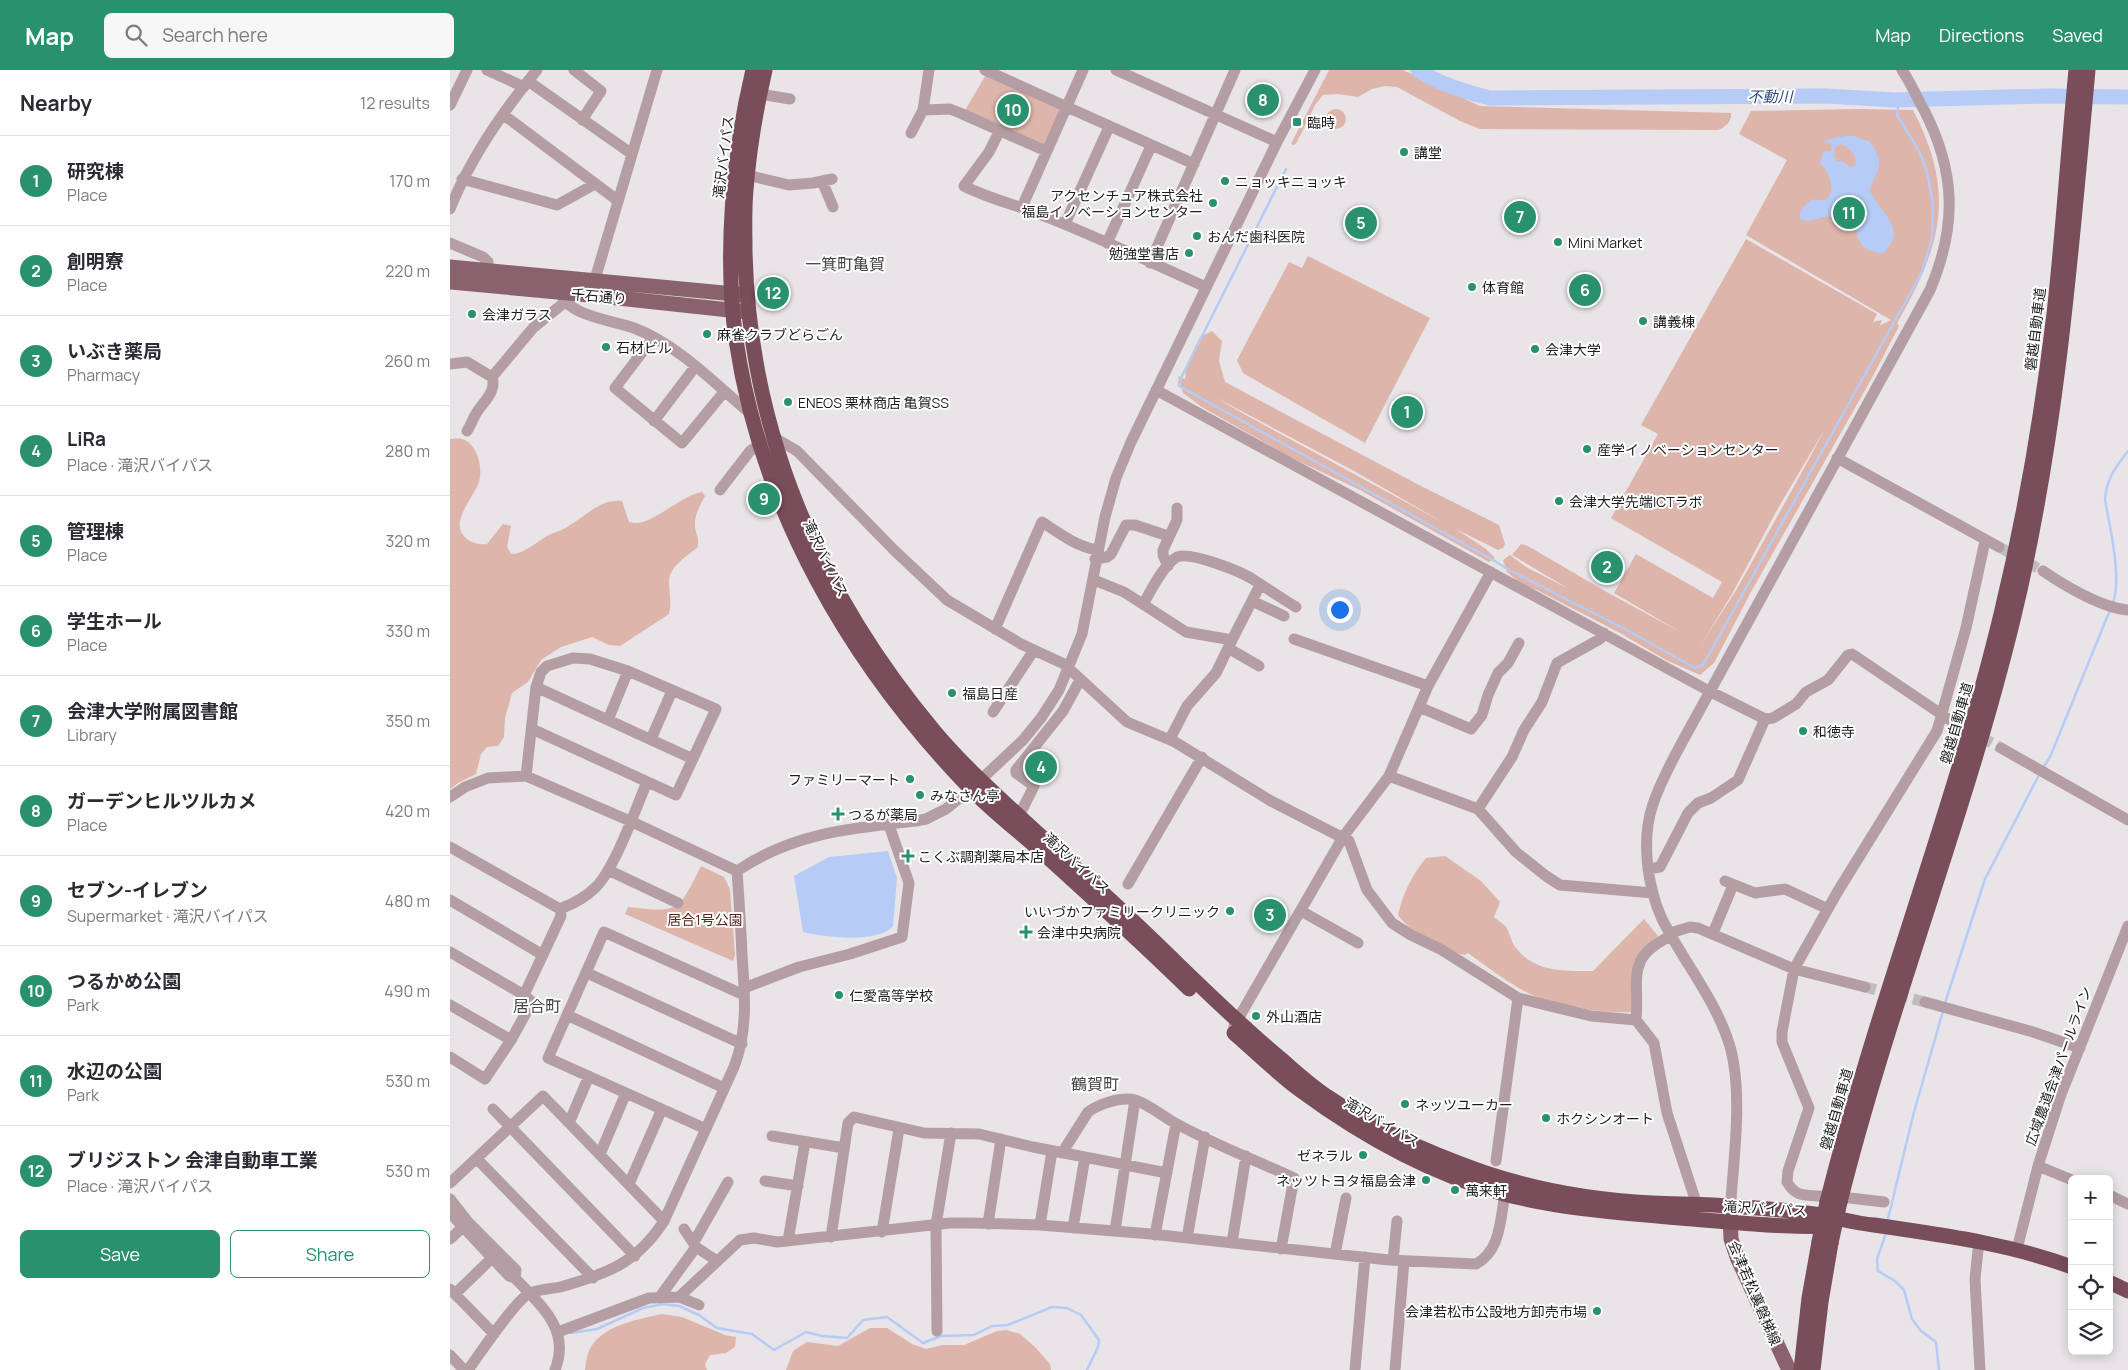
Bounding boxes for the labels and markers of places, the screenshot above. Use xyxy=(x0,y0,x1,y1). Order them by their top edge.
pin: 8 xyxy=(1247,81,1279,119)
pin: 10 xyxy=(997,91,1029,129)
place label: 臨時 xyxy=(1307,113,1335,132)
marker: 臨時 xyxy=(1291,116,1303,128)
place label: 講堂 xyxy=(1414,143,1442,162)
marker: 講堂 xyxy=(1398,146,1410,158)
place label: ニョッキニョッキ xyxy=(1235,172,1347,191)
marker: ニョッキニョッキ xyxy=(1219,175,1231,187)
place label: アクセンチュア株式会社 福島イノベーションセンター xyxy=(1021,186,1203,221)
pin: 11 xyxy=(1833,194,1865,232)
marker: アクセンチュア株式会社 福島イノベーションセンター xyxy=(1207,197,1219,209)
pin: 7 xyxy=(1504,198,1536,236)
pin: 5 xyxy=(1345,204,1377,242)
place label: おんだ歯科医院 xyxy=(1207,227,1305,246)
marker: おんだ歯科医院 xyxy=(1191,230,1203,242)
place label: Mini Market xyxy=(1568,233,1643,252)
marker: Mini Market xyxy=(1552,236,1564,248)
place label: 勉強堂書店 xyxy=(1109,244,1179,263)
marker: 勉強堂書店 xyxy=(1183,247,1195,259)
pin: 6 xyxy=(1569,271,1601,309)
pin: 12 xyxy=(757,274,789,312)
place label: 体育館 xyxy=(1482,278,1524,297)
marker: 体育館 xyxy=(1466,281,1478,293)
place label: 会津ガラス xyxy=(482,305,552,324)
marker: 会津ガラス xyxy=(466,308,478,320)
place label: 講義棟 xyxy=(1653,312,1695,331)
marker: 講義棟 xyxy=(1637,315,1649,327)
place label: 麻雀クラブどらごん xyxy=(717,325,843,344)
marker: 麻雀クラブどらごん xyxy=(701,328,713,340)
place label: 石材ビル xyxy=(616,338,672,357)
place label: 会津大学 xyxy=(1545,340,1601,359)
marker: 石材ビル xyxy=(600,341,612,353)
marker: 会津大学 xyxy=(1529,343,1541,355)
place label: ENEOS 栗林商店 亀賀SS xyxy=(798,393,949,412)
pin: 1 xyxy=(1391,393,1423,431)
marker: ENEOS 栗林商店 亀賀SS xyxy=(782,396,794,408)
place label: 産学イノベーションセンター xyxy=(1597,440,1779,459)
marker: 産学イノベーションセンター xyxy=(1581,443,1593,455)
pin: 9 xyxy=(748,480,780,518)
place label: 会津大学先端ICTラボ xyxy=(1569,492,1703,511)
marker: 会津大学先端ICTラボ xyxy=(1553,495,1565,507)
pin: 2 xyxy=(1591,548,1623,586)
place label: 福島日産 xyxy=(962,684,1018,703)
marker: 福島日産 xyxy=(946,687,958,699)
place label: 和徳寺 xyxy=(1813,722,1855,741)
marker: 和徳寺 xyxy=(1797,725,1809,737)
pin: 4 xyxy=(1025,748,1057,786)
place label: ファミリーマート xyxy=(788,770,900,789)
marker: ファミリーマート xyxy=(904,773,916,785)
place label: みなさん亭 xyxy=(930,786,1000,805)
marker: みなさん亭 xyxy=(914,789,926,801)
place label: つるが薬局 xyxy=(848,805,918,824)
marker: つるが薬局 xyxy=(832,808,844,820)
place label: こくぶ調剤薬局本店 xyxy=(918,847,1044,866)
marker: こくぶ調剤薬局本店 xyxy=(902,850,914,862)
pin: 3 xyxy=(1254,896,1286,934)
place label: いいづかファミリークリニック xyxy=(1024,902,1220,921)
marker: いいづかファミリークリニック xyxy=(1224,905,1236,917)
place label: 会津中央病院 xyxy=(1037,923,1121,942)
marker: 会津中央病院 xyxy=(1019,925,1033,939)
place label: 仁愛高等学校 xyxy=(849,986,933,1005)
marker: 仁愛高等学校 xyxy=(833,989,845,1001)
place label: 外山酒店 xyxy=(1266,1007,1322,1026)
marker: 外山酒店 xyxy=(1250,1010,1262,1022)
place label: ネッツユーカー xyxy=(1415,1095,1513,1114)
marker: ネッツユーカー xyxy=(1399,1098,1411,1110)
place label: ホクシンオート xyxy=(1556,1109,1654,1128)
marker: ホクシンオート xyxy=(1540,1112,1552,1124)
place label: ゼネラル xyxy=(1297,1146,1353,1165)
marker: ゼネラル xyxy=(1357,1149,1369,1161)
place label: ネッツトヨタ福島会津 xyxy=(1276,1171,1416,1190)
marker: ネッツトヨタ福島会津 xyxy=(1420,1174,1432,1186)
place label: 萬来軒 xyxy=(1465,1181,1507,1200)
marker: 萬来軒 xyxy=(1449,1184,1461,1196)
place label: 会津若松市公設地方卸売市場 xyxy=(1405,1302,1587,1321)
marker: 会津若松市公設地方卸売市場 xyxy=(1591,1305,1603,1317)

